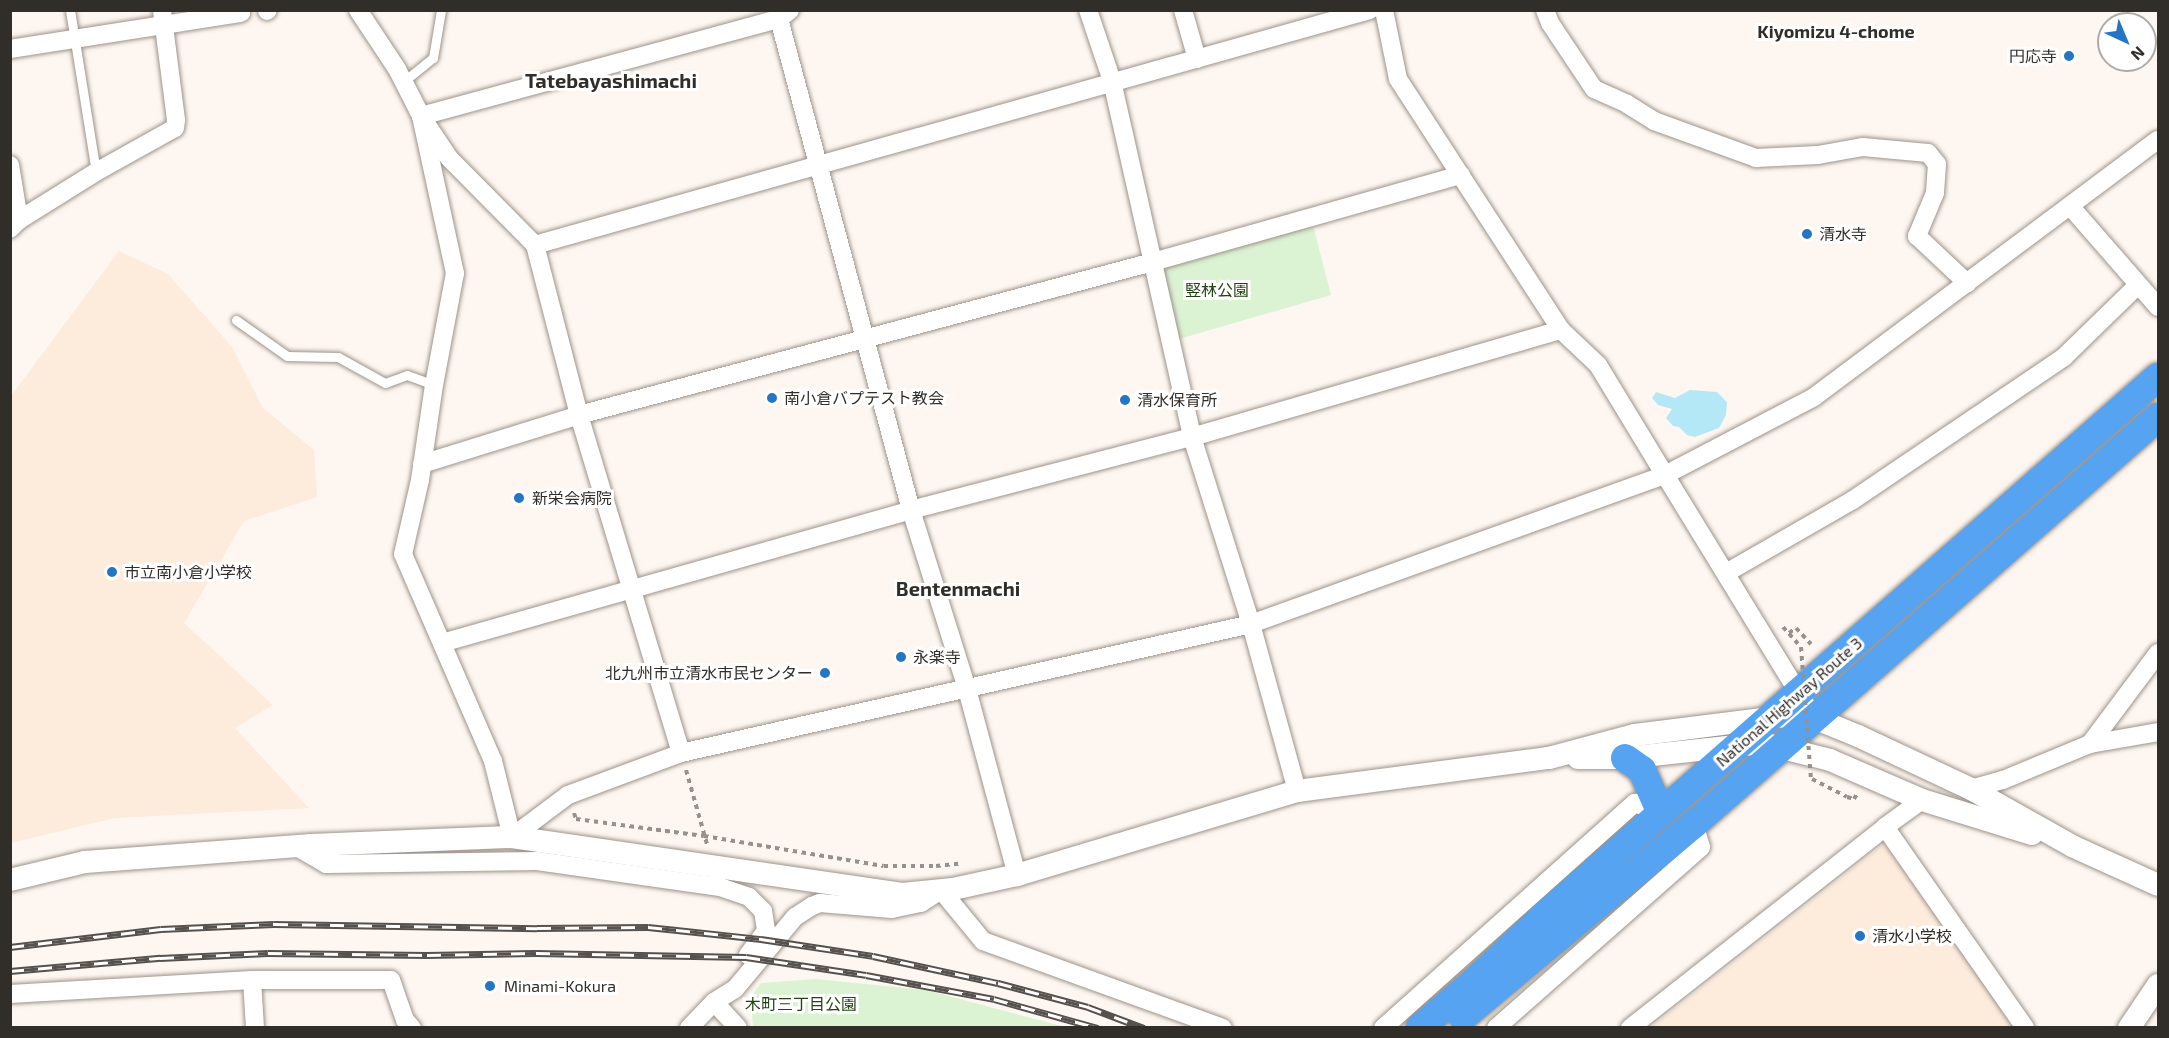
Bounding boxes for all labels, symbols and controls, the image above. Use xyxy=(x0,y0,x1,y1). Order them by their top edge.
north arrow xyxy=(2097,12,2157,72)
district label: Kiyomizu 4-chome xyxy=(1757,20,1915,42)
text: N xyxy=(2128,43,2149,65)
place label: 円応寺 xyxy=(2009,46,2057,66)
marker: 円応寺 xyxy=(2062,49,2076,63)
district label: Tatebayashimachi xyxy=(525,68,697,92)
place label: 清水寺 xyxy=(1819,224,1867,244)
marker: 清水寺 xyxy=(1800,227,1814,241)
park label: 竪林公園 xyxy=(1185,280,1249,300)
place label: 南小倉バプテスト教会 xyxy=(784,388,944,408)
place label: 清水保育所 xyxy=(1137,390,1217,410)
marker: 南小倉バプテスト教会 xyxy=(765,391,779,405)
marker: 清水保育所 xyxy=(1118,393,1132,407)
place label: 新栄会病院 xyxy=(532,488,612,508)
marker: 新栄会病院 xyxy=(510,489,528,507)
place label: 市立南小倉小学校 xyxy=(124,562,252,582)
marker: 市立南小倉小学校 xyxy=(105,565,119,579)
district label: Bentenmachi xyxy=(896,576,1020,600)
street label: National Highway Route 3 xyxy=(1712,633,1866,771)
place label: 永楽寺 xyxy=(913,647,961,667)
marker: 永楽寺 xyxy=(894,650,908,664)
place label: 北九州市立清水市民センター xyxy=(605,663,813,683)
marker: 北九州市立清水市民センター xyxy=(818,666,832,680)
place label: 清水小学校 xyxy=(1872,926,1952,946)
marker: 清水小学校 xyxy=(1853,929,1867,943)
place label: Minami-Kokura xyxy=(504,976,616,996)
marker: Minami-Kokura xyxy=(481,977,499,995)
park label: 木町三丁目公園 xyxy=(745,994,857,1014)

